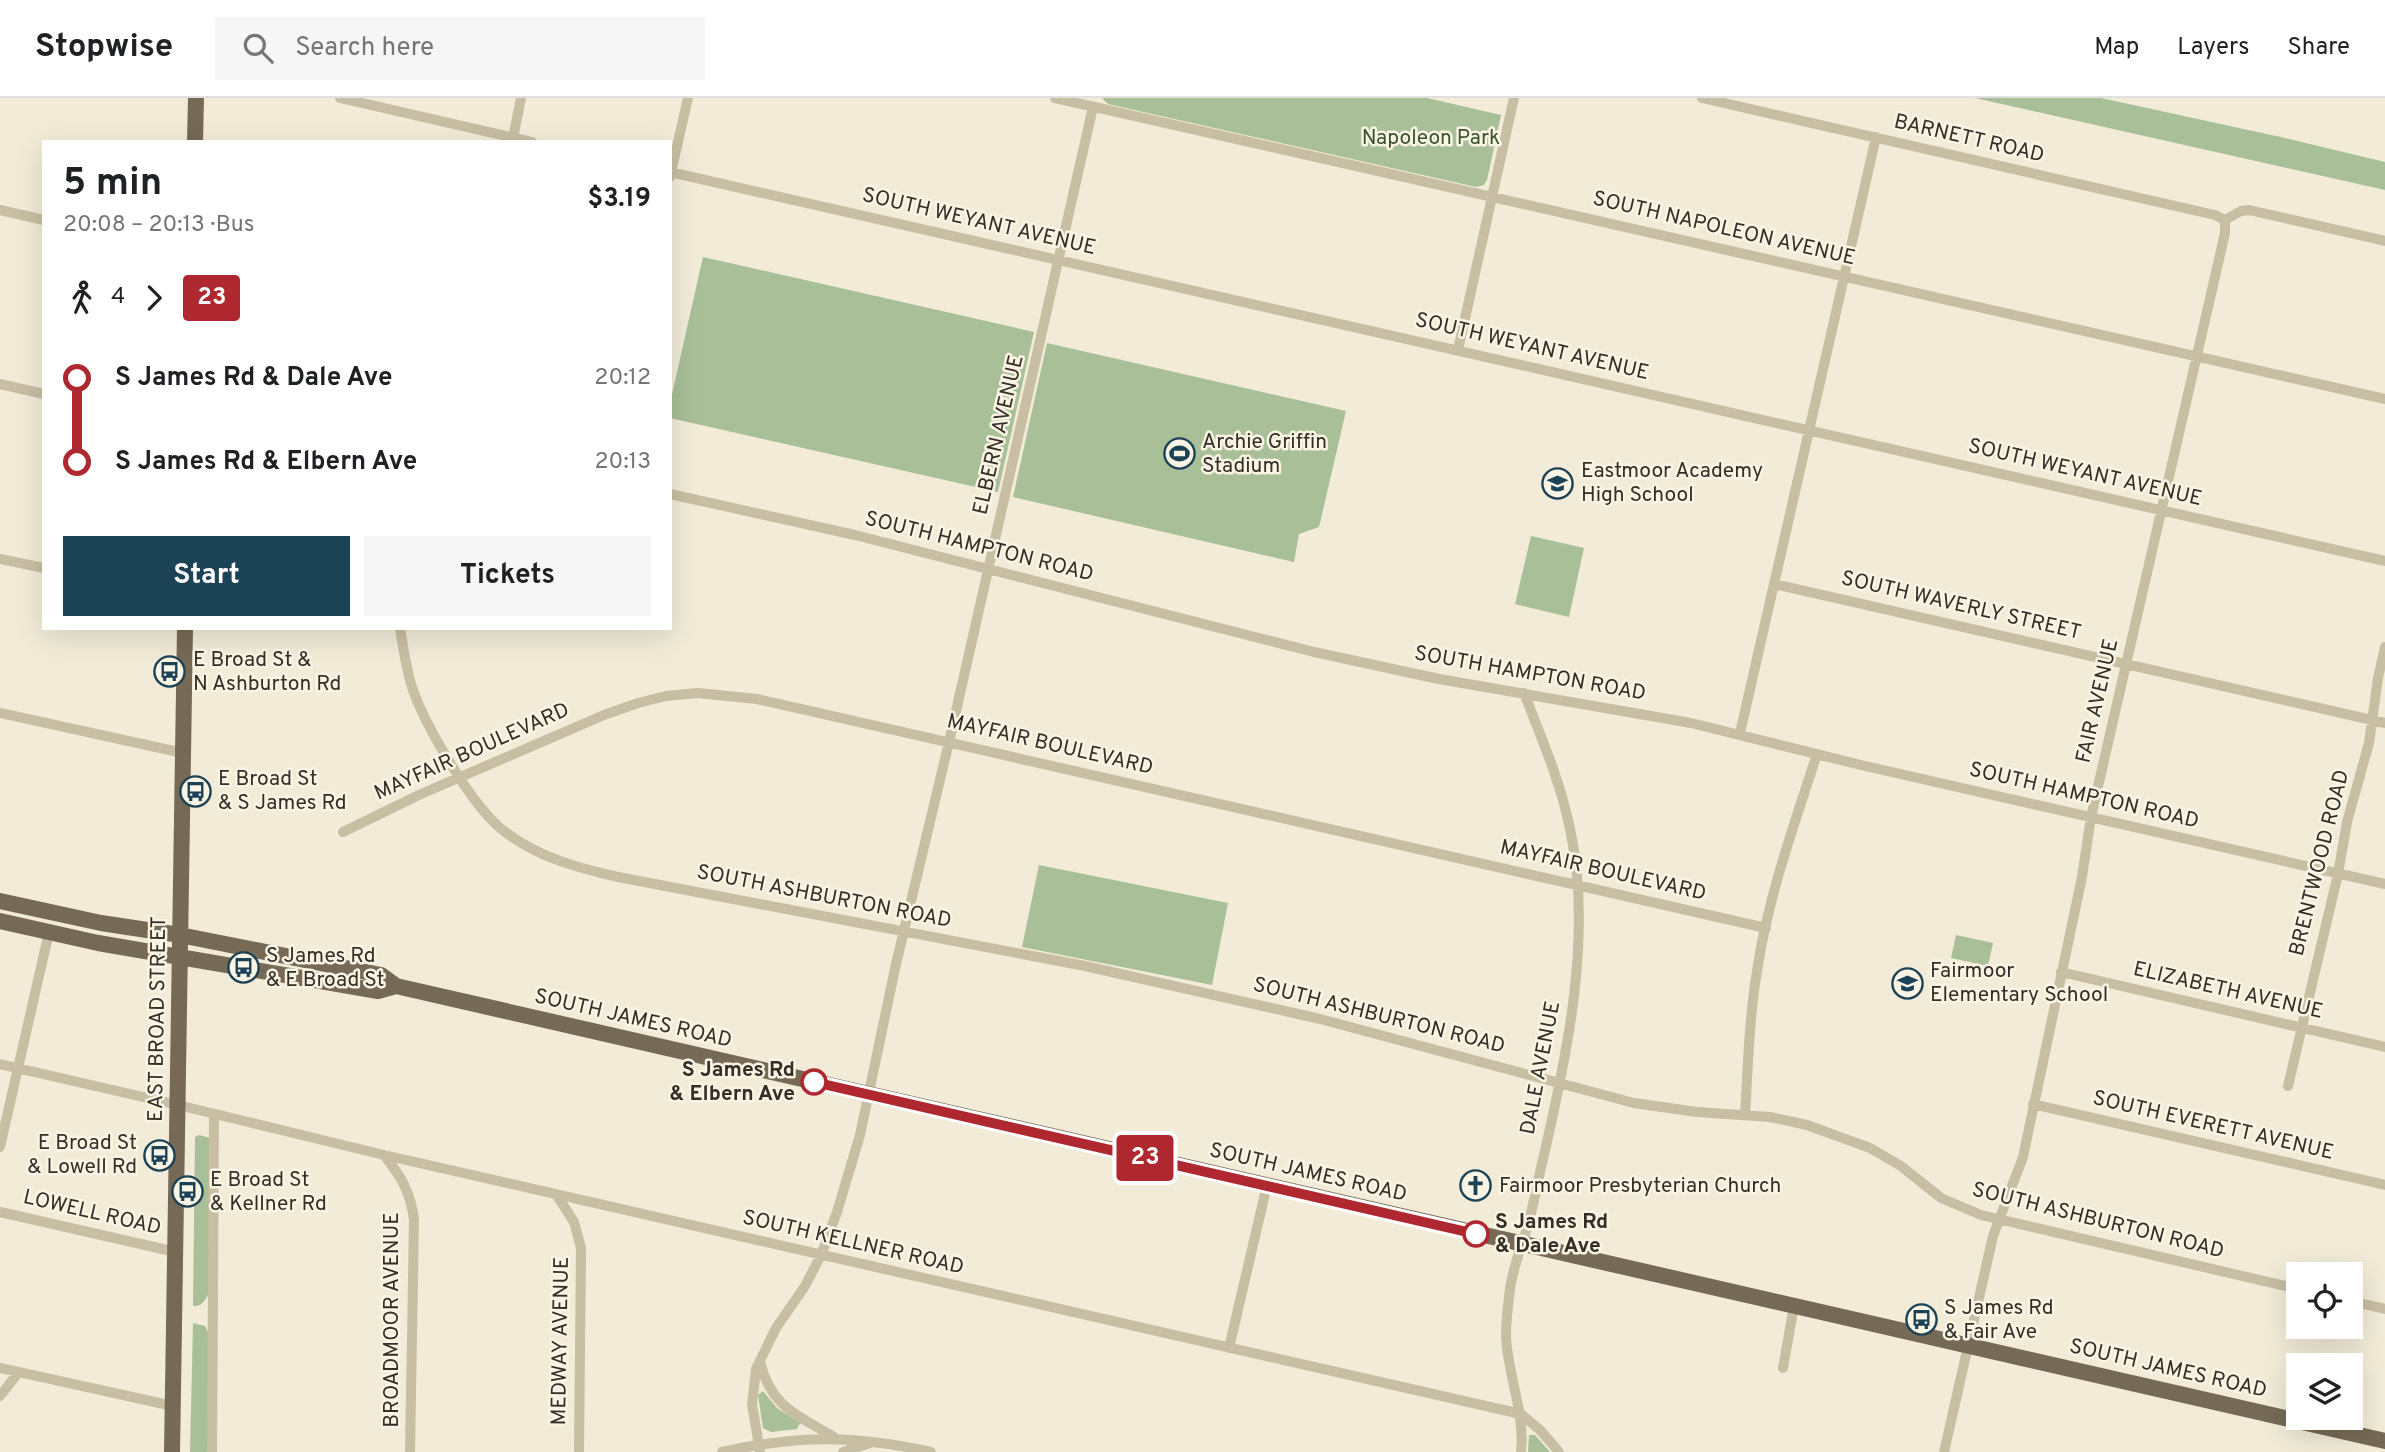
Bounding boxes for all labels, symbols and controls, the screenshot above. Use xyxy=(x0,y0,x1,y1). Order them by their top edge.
search box xyxy=(215,17,705,80)
text: Stopwise xyxy=(35,27,173,69)
icon: search xyxy=(239,29,277,67)
text: Search here xyxy=(295,32,434,65)
text: Map xyxy=(2094,33,2139,63)
text: Layers xyxy=(2177,33,2249,63)
text: Share xyxy=(2287,33,2350,63)
street label: BARNETT ROAD xyxy=(1891,109,2047,169)
park label: Napoleon Park xyxy=(1362,125,1500,152)
text: 5 min xyxy=(63,160,162,209)
street label: SOUTH WEYANT AVENUE xyxy=(859,182,1099,262)
text: $3.19 xyxy=(588,183,651,216)
street label: SOUTH NAPOLEON AVENUE xyxy=(1590,186,1858,272)
text: 20:08 – 20:13 · Bus xyxy=(63,211,254,240)
icon: walk xyxy=(63,279,101,317)
icon: forward xyxy=(135,279,173,317)
text: 4 xyxy=(111,283,125,312)
text: 23 xyxy=(197,283,226,313)
street label: SOUTH WEYANT AVENUE xyxy=(1412,307,1652,387)
street label: ELBERN AVENUE xyxy=(967,352,1031,518)
text: S James Rd & Dale Ave xyxy=(115,362,392,395)
text: 20:12 xyxy=(594,364,651,393)
place label: Archie Griffin Stadium xyxy=(1202,429,1327,480)
street label: SOUTH WEYANT AVENUE xyxy=(1965,433,2205,513)
sports icon: Archie Griffin Stadium xyxy=(1162,437,1196,471)
text: S James Rd & Elbern Ave xyxy=(115,446,417,479)
text: 20:13 xyxy=(595,448,651,477)
place label: Eastmoor Academy High School xyxy=(1581,458,1763,509)
school or university icon: Eastmoor Academy High School xyxy=(1541,466,1575,500)
street label: SOUTH HAMPTON ROAD xyxy=(862,505,1096,589)
button: Start xyxy=(63,536,350,616)
button: Tickets xyxy=(364,536,651,616)
street label: SOUTH WAVERLY STREET xyxy=(1838,565,2084,647)
street label: FAIR AVENUE xyxy=(2071,636,2125,766)
street label: SOUTH HAMPTON ROAD xyxy=(1412,640,1648,708)
place label: E Broad St & N Ashburton Rd xyxy=(193,647,341,698)
bus stop icon: E Broad St & N Ashburton Rd xyxy=(153,655,187,689)
street label: MAYFAIR BOULEVARD xyxy=(370,697,574,807)
street label: MAYFAIR BOULEVARD xyxy=(944,708,1156,782)
street label: SOUTH HAMPTON ROAD xyxy=(1967,756,2201,836)
place label: E Broad St & S James Rd xyxy=(218,766,347,817)
street label: BRENTWOOD ROAD xyxy=(2284,767,2356,959)
bus stop icon: E Broad St & S James Rd xyxy=(178,774,212,808)
street label: MAYFAIR BOULEVARD xyxy=(1497,834,1709,908)
street label: SOUTH ASHBURTON ROAD xyxy=(694,859,954,935)
street label: EAST BROAD STREET xyxy=(143,916,173,1122)
place label: S James Rd & E Broad St xyxy=(266,943,385,994)
bus stop icon: S James Rd & E Broad St xyxy=(226,951,260,985)
street label: ELIZABETH AVENUE xyxy=(2130,956,2326,1026)
place label: Fairmoor Elementary School xyxy=(1930,958,2108,1009)
school or university icon: Fairmoor Elementary School xyxy=(1890,966,1924,1000)
street label: SOUTH ASHBURTON ROAD xyxy=(1250,972,1508,1060)
street label: SOUTH JAMES ROAD xyxy=(532,983,734,1055)
street label: DALE AVENUE xyxy=(1515,999,1567,1137)
place label: S James Rd & Elbern Ave xyxy=(669,1057,795,1108)
marker: S James Rd & Elbern Ave xyxy=(801,1069,827,1095)
street label: SOUTH EVERETT AVENUE xyxy=(2090,1085,2336,1167)
place label: E Broad St & Lowell Rd xyxy=(27,1130,137,1181)
line badge: 23 xyxy=(1114,1135,1176,1181)
street label: SOUTH JAMES ROAD xyxy=(1207,1137,1409,1209)
bus stop icon: E Broad St & Lowell Rd xyxy=(143,1138,177,1172)
text: 23 xyxy=(1130,1143,1160,1173)
place label: E Broad St & Kellner Rd xyxy=(210,1167,327,1218)
church icon: Fairmoor Presbyterian Church xyxy=(1459,1169,1493,1203)
place label: Fairmoor Presbyterian Church xyxy=(1499,1173,1781,1200)
bus stop icon: E Broad St & Kellner Rd xyxy=(170,1175,204,1209)
street label: SOUTH ASHBURTON ROAD xyxy=(1969,1177,2227,1265)
street label: LOWELL ROAD xyxy=(20,1184,164,1242)
street label: SOUTH KELLNER ROAD xyxy=(740,1204,966,1282)
place label: S James Rd & Dale Ave xyxy=(1495,1209,1608,1260)
street label: BROADMOOR AVENUE xyxy=(379,1212,406,1428)
marker: S James Rd & Dale Ave xyxy=(1463,1221,1489,1247)
street label: MEDWAY AVENUE xyxy=(546,1256,576,1426)
map controls xyxy=(2286,1262,2363,1430)
button: locate xyxy=(2286,1262,2363,1339)
place label: S James Rd & Fair Ave xyxy=(1944,1295,2054,1346)
bus stop icon: S James Rd & Fair Ave xyxy=(1904,1303,1938,1337)
street label: SOUTH JAMES ROAD xyxy=(2067,1333,2269,1405)
button: layers xyxy=(2286,1353,2363,1430)

